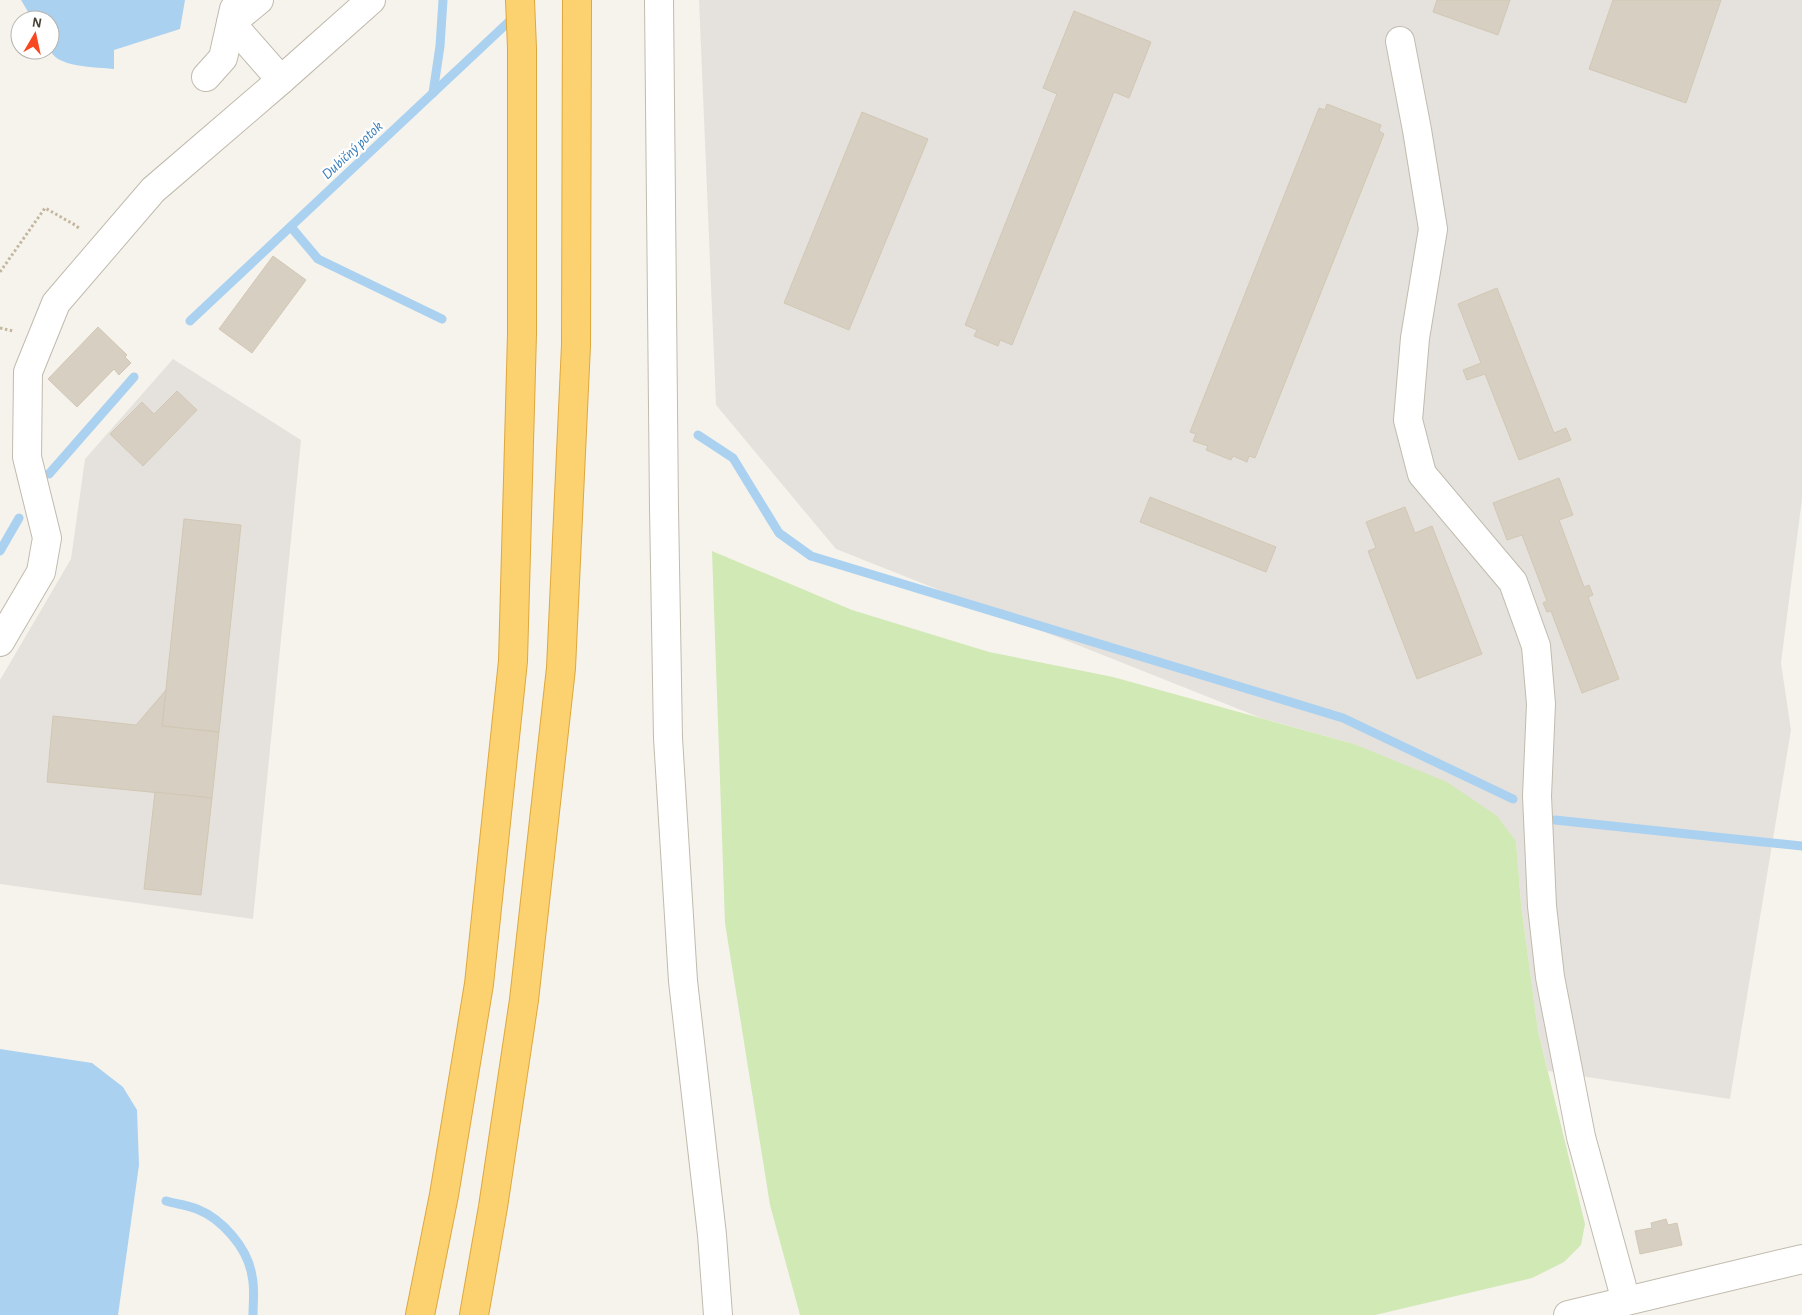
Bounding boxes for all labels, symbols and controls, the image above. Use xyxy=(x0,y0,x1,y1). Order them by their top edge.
north arrow xyxy=(10,10,60,60)
text: N xyxy=(31,15,43,31)
water label: Dubičný potok xyxy=(319,118,386,182)

